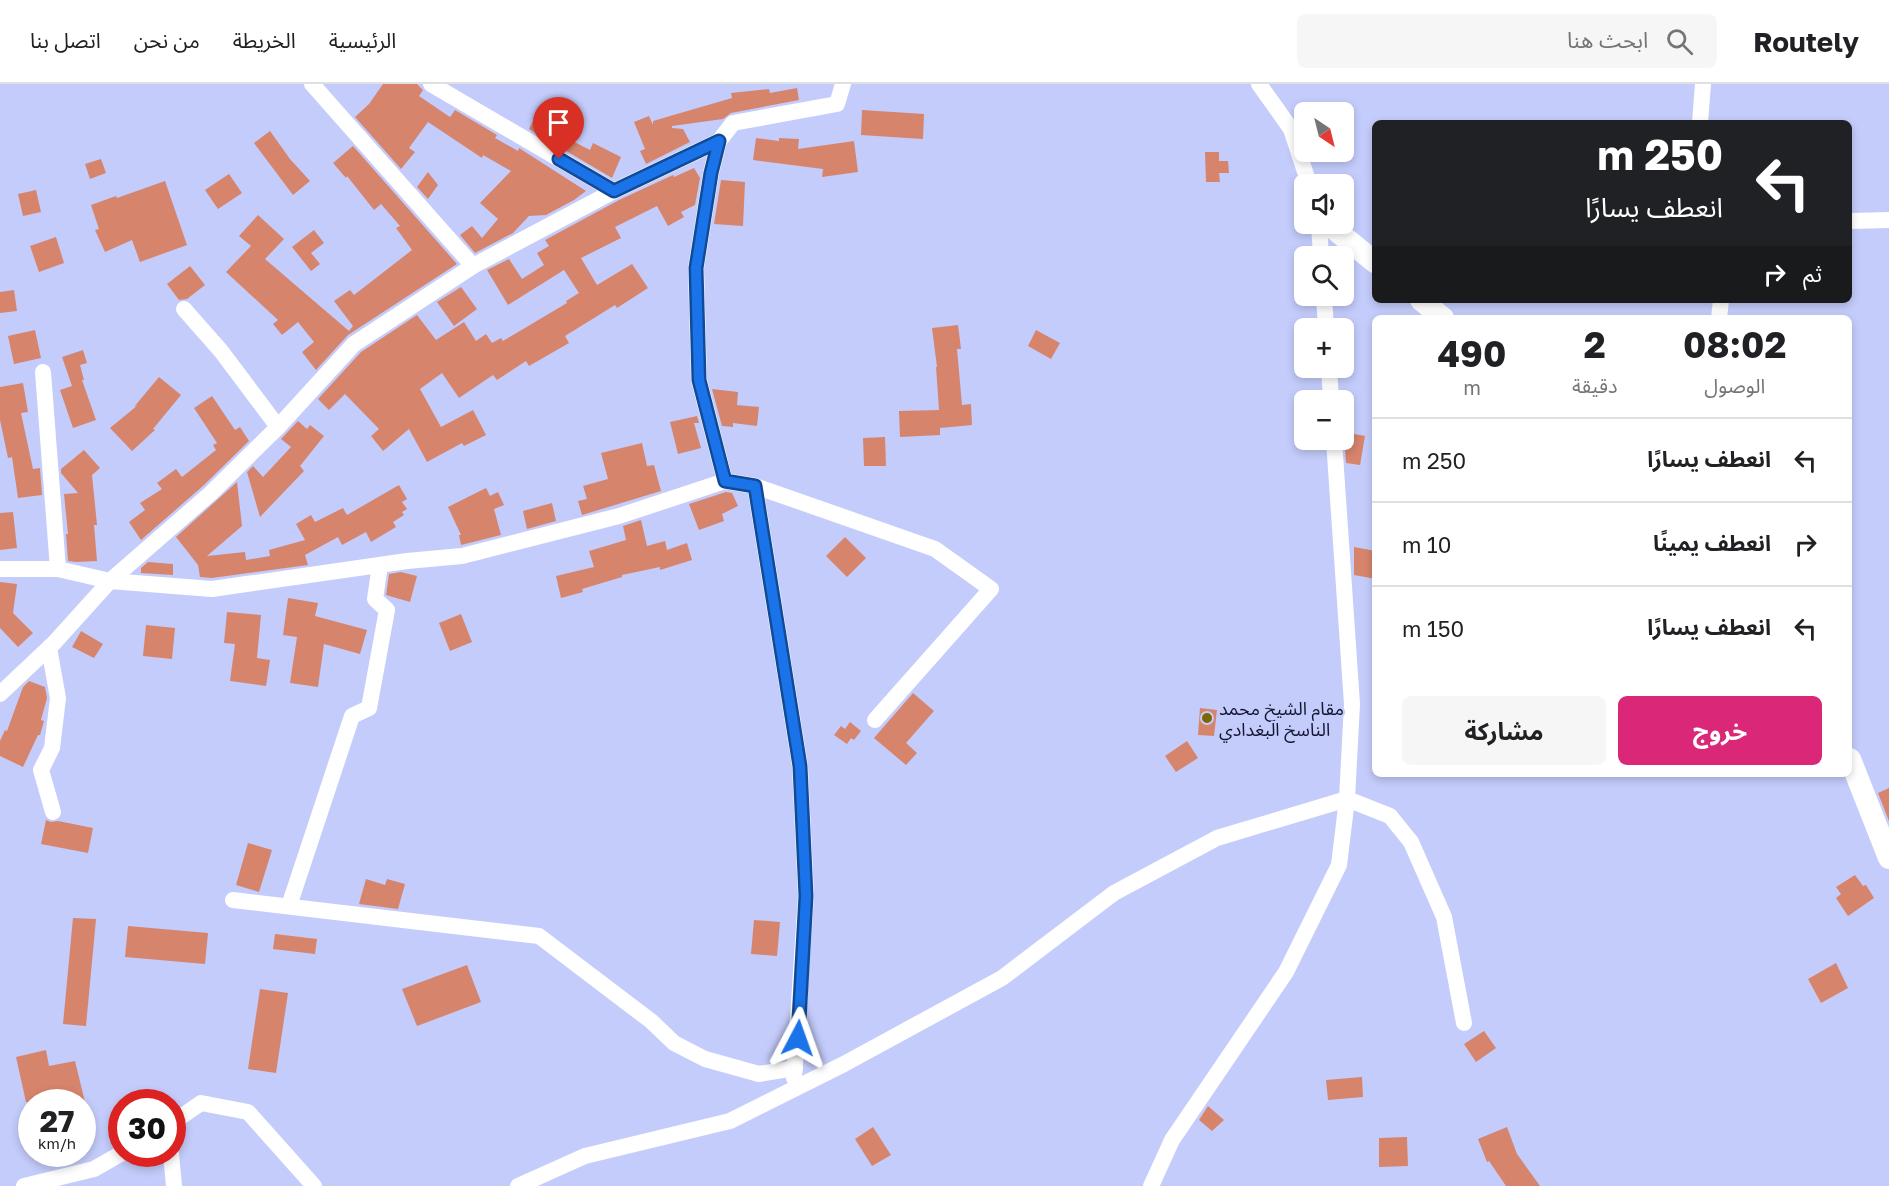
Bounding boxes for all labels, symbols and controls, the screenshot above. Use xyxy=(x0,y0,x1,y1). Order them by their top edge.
search box xyxy=(1297,14,1717,68)
icon: search xyxy=(1663,25,1696,58)
text: Routely xyxy=(1753,25,1859,58)
text: ابحث هنا xyxy=(1567,26,1648,53)
text: اتصل بنا xyxy=(30,27,101,53)
text: من نحن xyxy=(134,27,200,53)
text: الخريطة xyxy=(233,27,296,53)
text: الرئيسية xyxy=(329,27,396,53)
pin xyxy=(533,97,584,159)
north arrow xyxy=(1294,102,1354,162)
map controls xyxy=(1294,102,1354,450)
icon: arrive xyxy=(542,106,575,139)
text: 250 m xyxy=(1597,129,1723,179)
icon: left xyxy=(1744,144,1822,222)
button: sound xyxy=(1294,174,1354,234)
text: انعطف يسارًا xyxy=(1585,191,1723,223)
button: search xyxy=(1294,246,1354,306)
icon: right xyxy=(1758,258,1791,291)
text: ثم xyxy=(1803,260,1822,287)
button: + xyxy=(1294,318,1354,378)
text: 2 xyxy=(1584,323,1606,366)
text: 08:02 xyxy=(1683,323,1786,366)
text: 490 xyxy=(1438,332,1506,375)
text: دقيقة xyxy=(1572,373,1618,397)
text: الوصول xyxy=(1704,373,1765,397)
text: m xyxy=(1463,375,1481,399)
button: − xyxy=(1294,390,1354,450)
icon: left xyxy=(1789,444,1822,477)
text: انعطف يسارًا xyxy=(1647,445,1771,472)
text: 250 m xyxy=(1402,447,1466,474)
icon: right xyxy=(1789,528,1822,561)
text: انعطف يمينًا xyxy=(1653,529,1771,556)
text: 10 m xyxy=(1402,531,1451,558)
icon: left xyxy=(1789,612,1822,645)
text: انعطف يسارًا xyxy=(1647,613,1771,640)
text: 150 m xyxy=(1402,615,1464,642)
button: مشاركة xyxy=(1402,696,1606,765)
button: خروج xyxy=(1618,696,1822,765)
place label: مقام الشيخ محمد الناسخ البغدادي xyxy=(1219,697,1344,743)
marker: مقام الشيخ محمد الناسخ البغدادي xyxy=(1200,711,1214,725)
position arrow xyxy=(766,1006,830,1070)
speed limit sign: 30 xyxy=(108,1089,186,1167)
text: 27 xyxy=(40,1103,74,1139)
text: km/h xyxy=(38,1134,76,1152)

